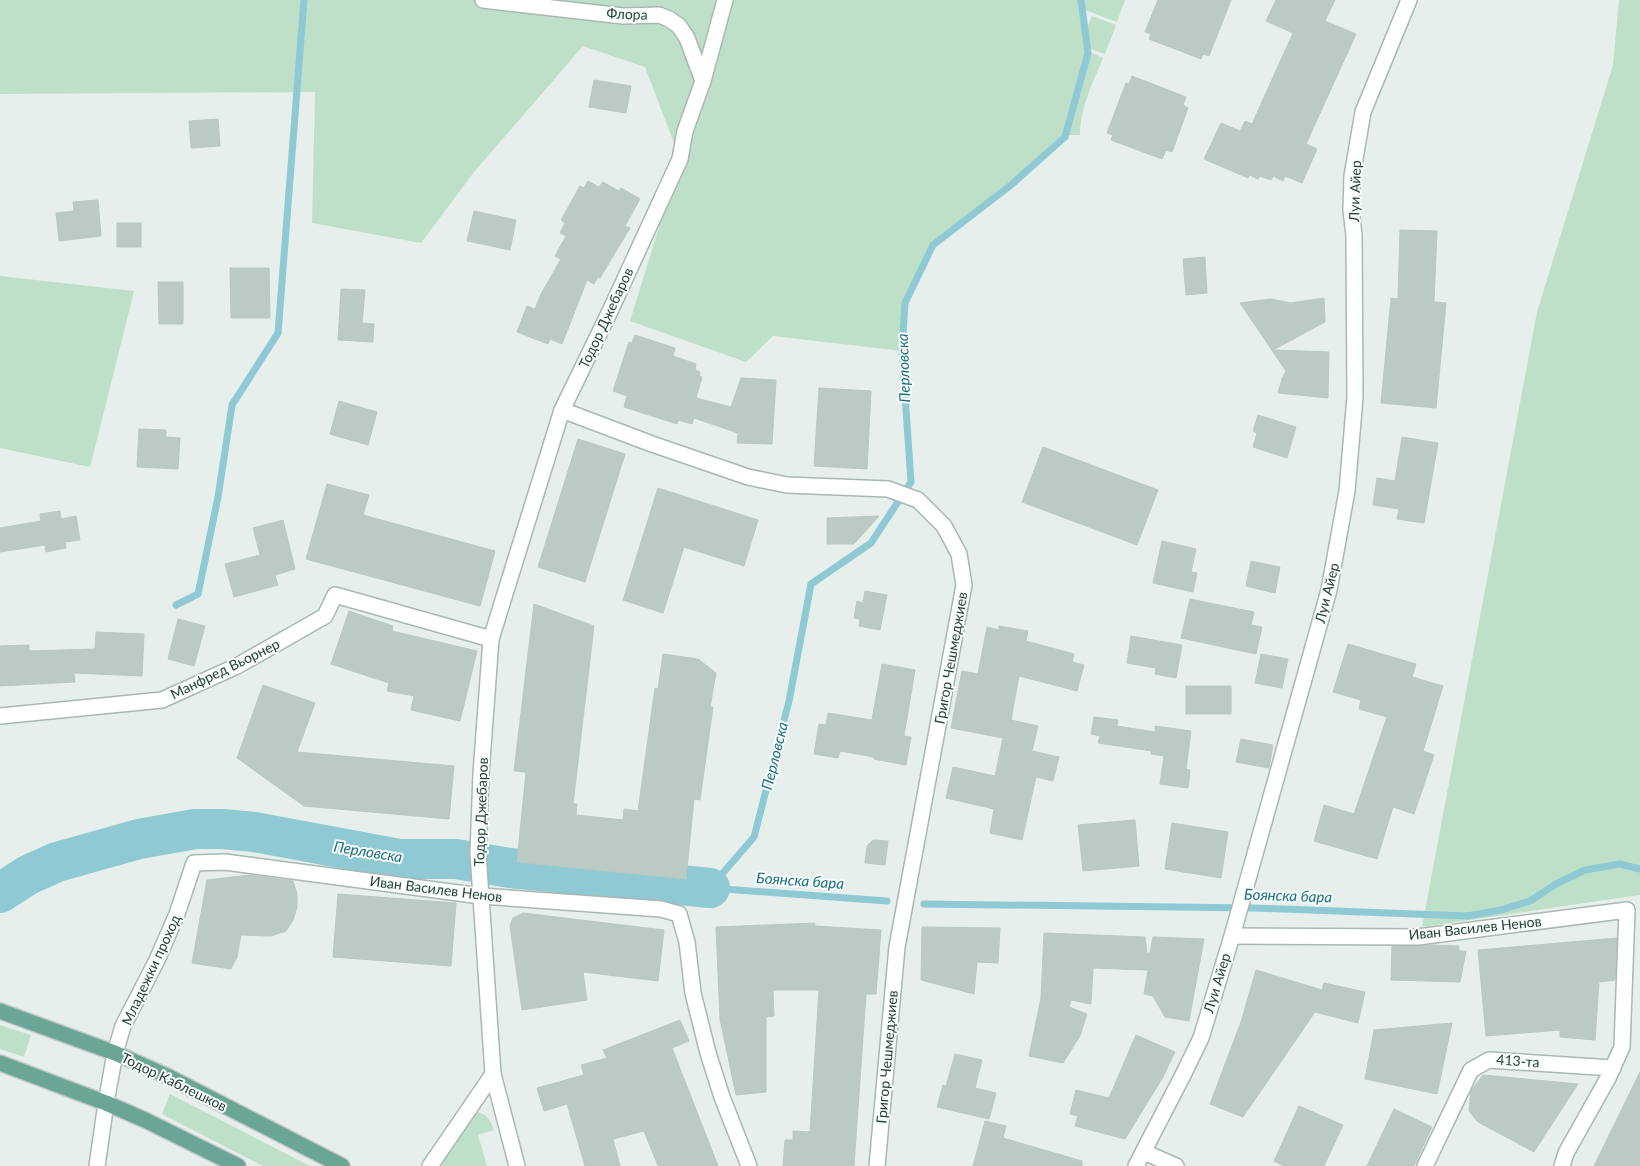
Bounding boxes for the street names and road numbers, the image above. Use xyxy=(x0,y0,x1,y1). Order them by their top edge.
street label: Флора xyxy=(606,4,648,23)
street label: Луи Айер xyxy=(1345,160,1364,223)
street label: Тодор Джебаров xyxy=(575,265,636,371)
street label: Луи Айер xyxy=(1311,561,1342,626)
street label: Григор Чешмеджиев xyxy=(931,590,971,725)
street label: Манфред Вьорнер xyxy=(167,635,282,702)
street label: Тодор Джебаров xyxy=(470,757,491,867)
street label: Иван Василев Ненов xyxy=(369,872,503,905)
street label: Младежки проход xyxy=(117,911,184,1028)
street label: Иван Василев Ненов xyxy=(1408,912,1542,943)
street label: Луи Айер xyxy=(1199,951,1234,1016)
street label: Григор Чешмеджиев xyxy=(872,990,901,1124)
street label: Тодор Каблешков xyxy=(119,1049,230,1114)
street label: 413-та xyxy=(1496,1051,1540,1070)

